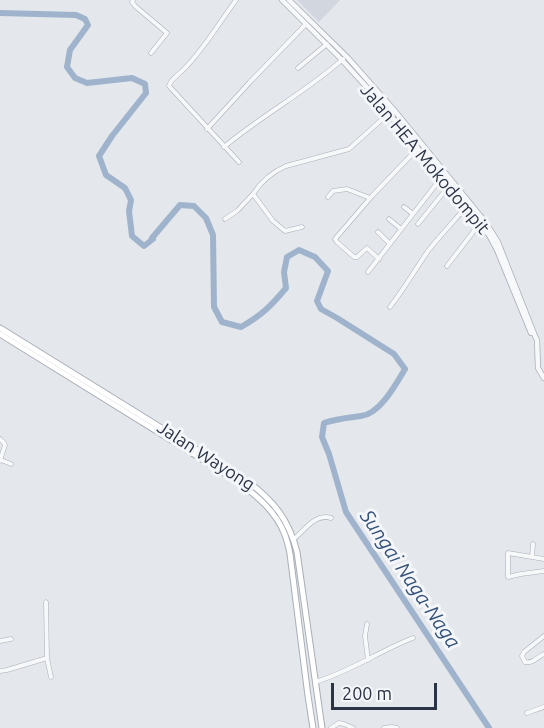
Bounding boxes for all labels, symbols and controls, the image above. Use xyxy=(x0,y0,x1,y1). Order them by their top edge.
street label: Jalan HEA Mokodompit xyxy=(356,80,494,238)
street label: Jalan Wayong xyxy=(153,416,259,496)
water label: Sungai Naga-Naga xyxy=(355,505,465,653)
scale bar xyxy=(334,671,440,709)
text: 200 m xyxy=(342,683,392,703)

